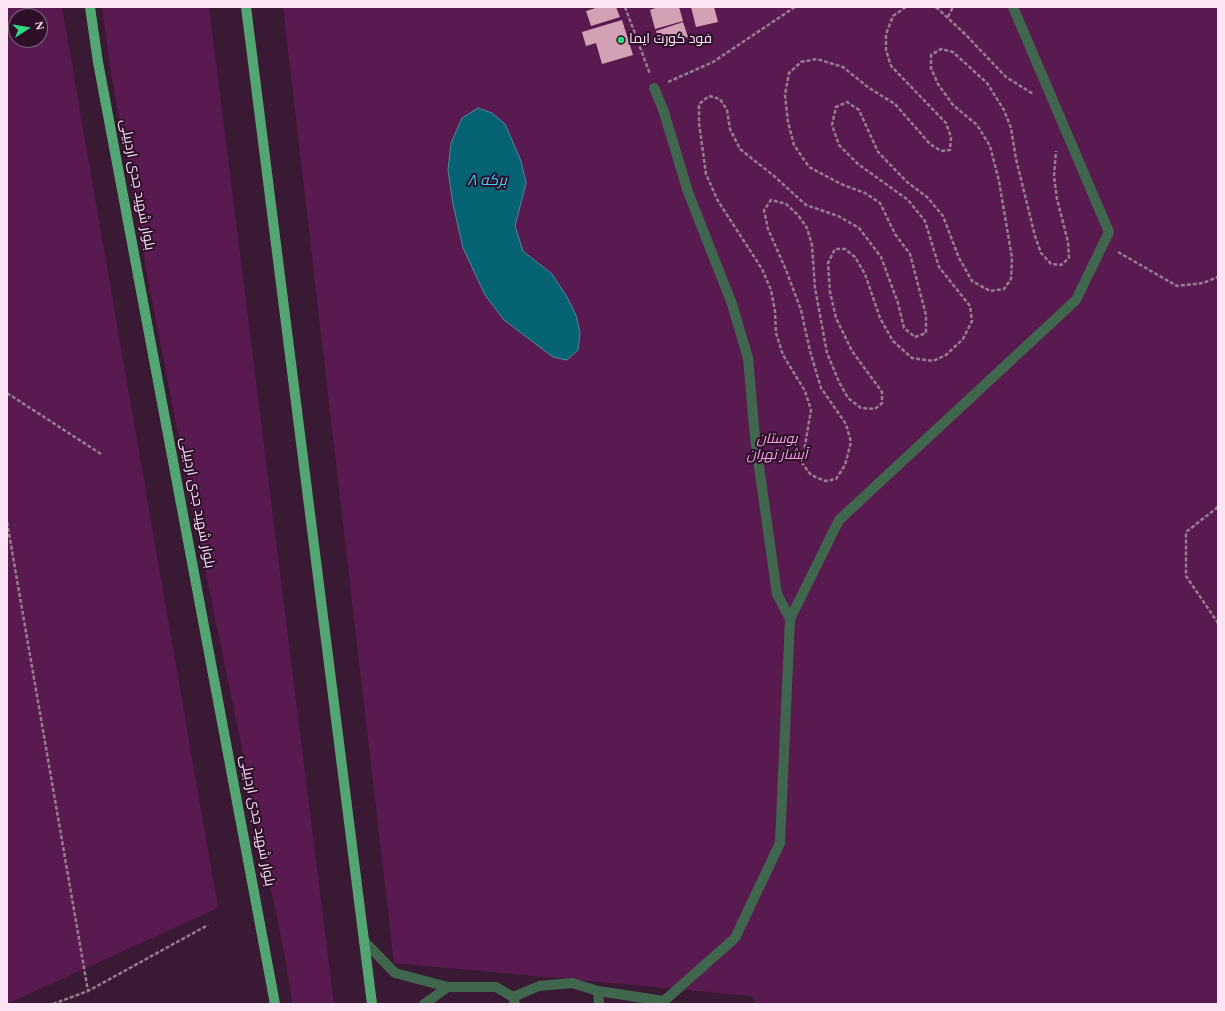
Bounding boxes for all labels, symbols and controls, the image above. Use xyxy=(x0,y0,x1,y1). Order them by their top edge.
north arrow xyxy=(8,8,48,48)
text: N xyxy=(30,19,48,32)
place label: فود کورت ایما xyxy=(629,32,712,48)
marker: فود کورت ایما xyxy=(616,35,626,45)
street label: بلوار شهید جدی اردبیلی xyxy=(115,118,157,252)
water label: برکه ۸ xyxy=(467,173,507,191)
park label: بوستان آبشار تهران xyxy=(747,432,807,464)
street label: بلوار شهید جدی اردبیلی xyxy=(175,436,217,570)
street label: بلوار شهید جدی اردبیلی xyxy=(235,754,277,888)

